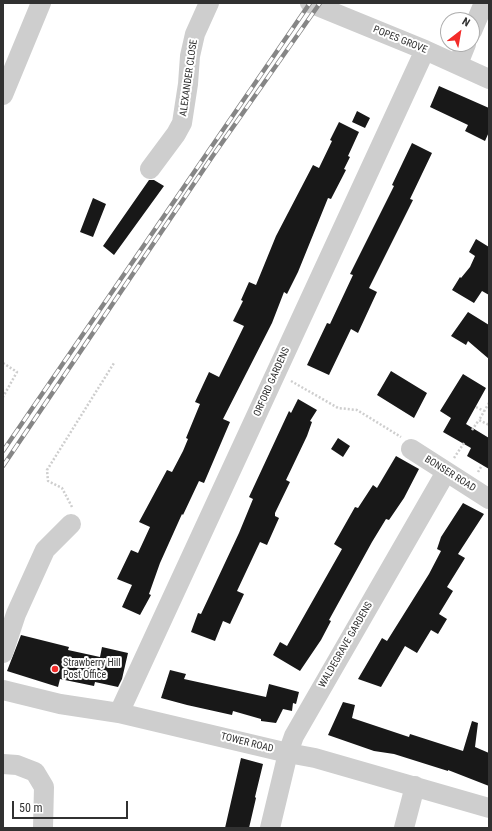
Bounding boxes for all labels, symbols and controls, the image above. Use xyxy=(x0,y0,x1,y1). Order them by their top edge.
north arrow xyxy=(440,12,480,52)
text: N xyxy=(460,15,472,29)
street label: POPES GROVE xyxy=(371,24,429,56)
street label: ALEXANDER CLOSE xyxy=(178,39,200,117)
street label: ORFORD GARDENS xyxy=(251,346,293,418)
street label: BONSER ROAD xyxy=(422,454,478,494)
street label: WALDEGRAVE GARDENS xyxy=(317,600,375,690)
place label: Strawberry Hill Post Office xyxy=(63,657,121,680)
marker: Strawberry Hill Post Office xyxy=(50,664,60,674)
street label: TOWER ROAD xyxy=(219,731,275,755)
scale bar xyxy=(14,793,130,819)
text: 50 m xyxy=(19,801,43,815)

